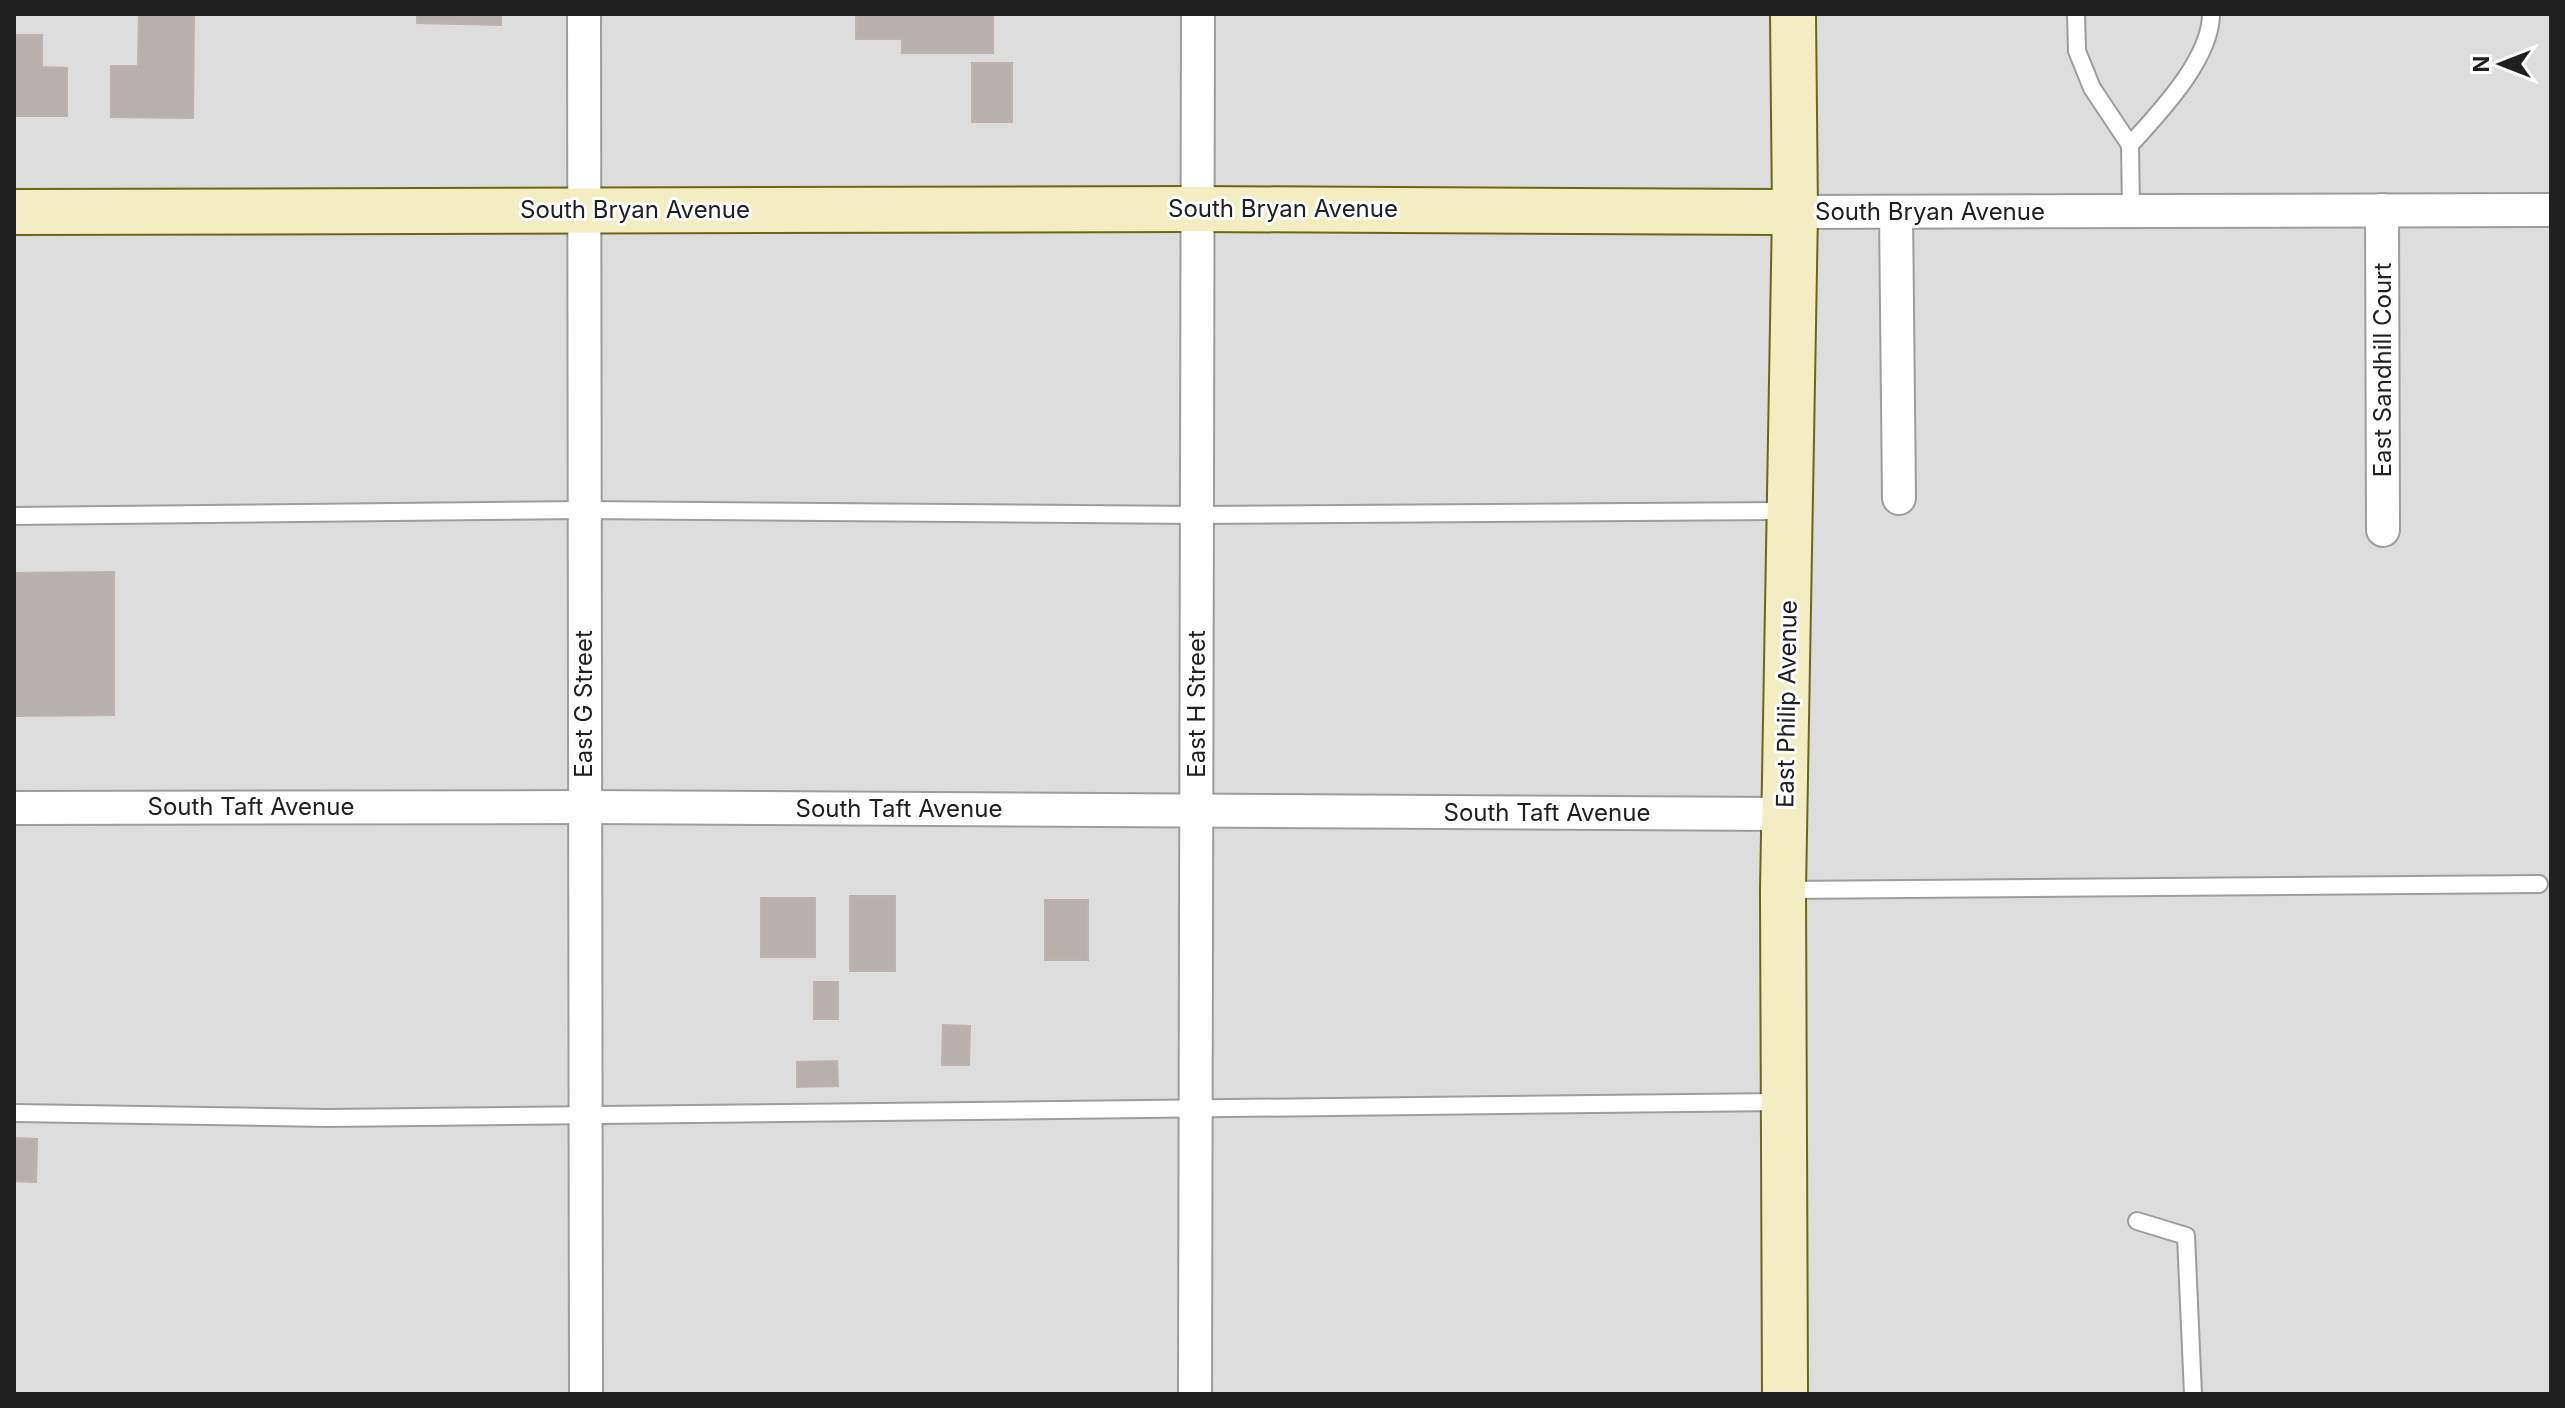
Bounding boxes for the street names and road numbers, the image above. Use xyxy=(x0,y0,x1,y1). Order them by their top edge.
street label: South Bryan Avenue xyxy=(1168,194,1398,223)
street label: South Bryan Avenue xyxy=(520,195,750,224)
street label: South Bryan Avenue xyxy=(1815,197,2045,226)
street label: East Sandhill Court xyxy=(2368,263,2397,477)
street label: East Philip Avenue xyxy=(1770,600,1803,808)
street label: East G Street xyxy=(569,630,598,778)
street label: East H Street xyxy=(1182,630,1211,778)
street label: South Taft Avenue xyxy=(148,792,354,821)
street label: South Taft Avenue xyxy=(796,794,1002,823)
street label: South Taft Avenue xyxy=(1444,798,1650,827)

